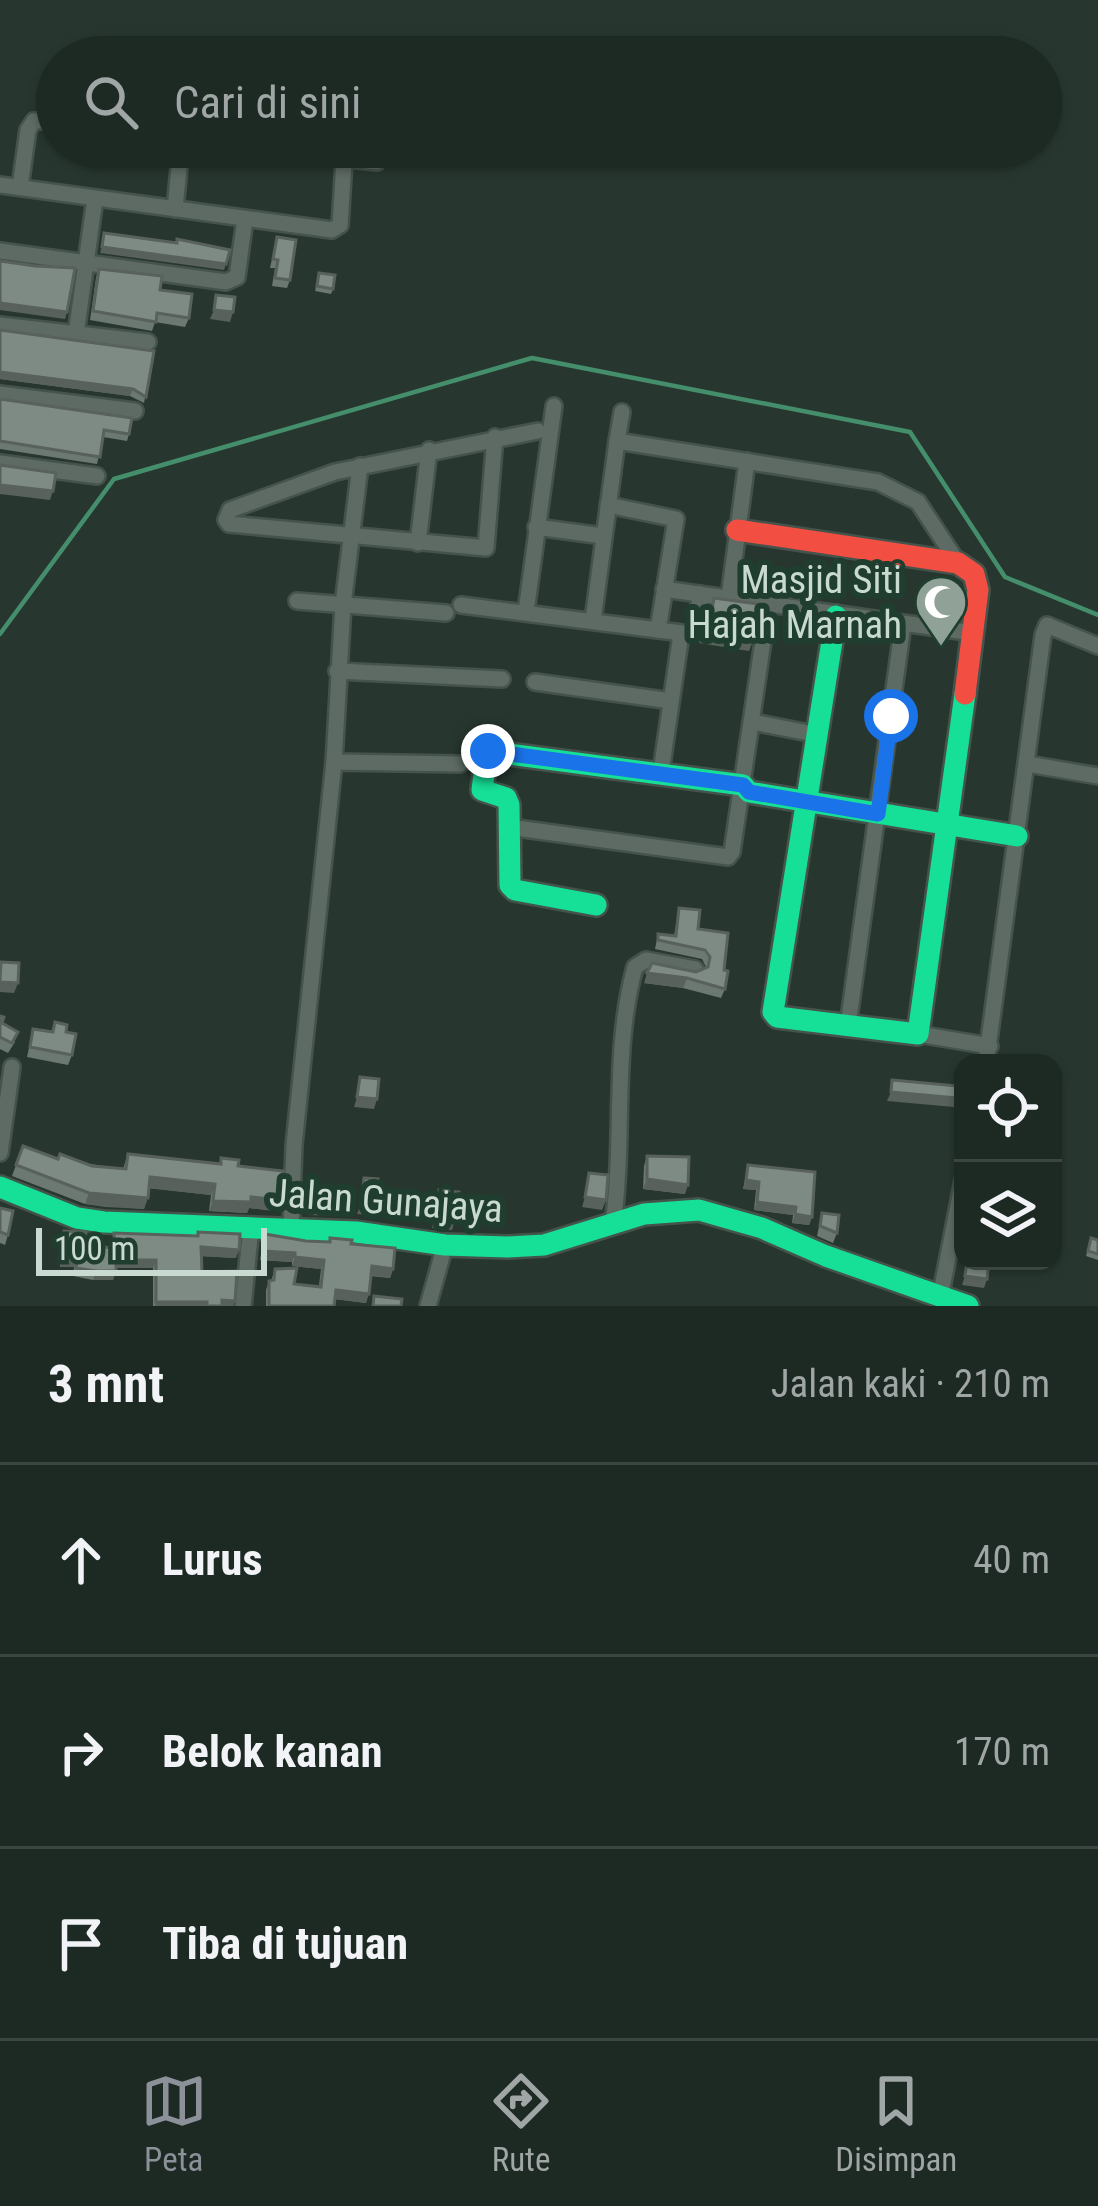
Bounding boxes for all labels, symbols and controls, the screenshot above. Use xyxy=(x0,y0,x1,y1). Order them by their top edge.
search box xyxy=(36,36,1062,168)
icon: search xyxy=(78,69,144,135)
text: Cari di sini xyxy=(174,76,361,129)
place label: Masjid Siti Hajah Marnah xyxy=(688,557,902,648)
mosque icon: Masjid Siti Hajah Marnah xyxy=(913,574,969,648)
route start xyxy=(864,689,918,743)
route end xyxy=(461,724,515,778)
map controls xyxy=(954,1054,1062,1270)
button: locate xyxy=(954,1054,1062,1162)
button: layers xyxy=(954,1162,1062,1270)
street label: Jalan Gunajaya xyxy=(268,1170,504,1232)
scale bar xyxy=(36,1222,267,1275)
text: 100 m xyxy=(54,1229,135,1268)
text: 3 mnt xyxy=(48,1355,164,1414)
text: Jalan kaki · 210 m xyxy=(771,1361,1050,1407)
icon: ahead xyxy=(48,1527,114,1593)
text: Lurus xyxy=(162,1533,263,1586)
text: 40 m xyxy=(973,1537,1050,1583)
icon: right xyxy=(48,1719,114,1785)
text: Belok kanan xyxy=(162,1725,383,1778)
text: 170 m xyxy=(954,1729,1050,1775)
icon: arrive xyxy=(48,1911,114,1977)
text: Tiba di tujuan xyxy=(162,1917,408,1970)
tab: Peta xyxy=(141,2068,207,2179)
tab: Rute xyxy=(488,2068,554,2179)
tab: Disimpan xyxy=(835,2068,957,2179)

